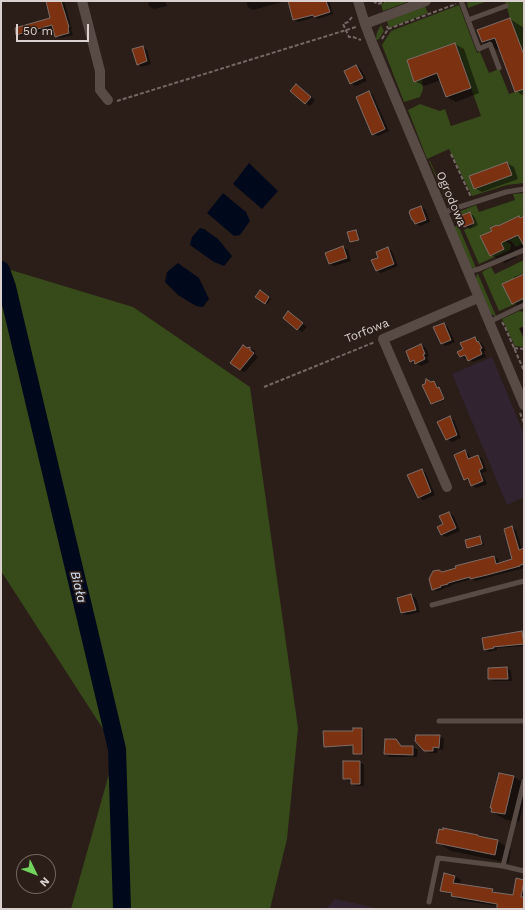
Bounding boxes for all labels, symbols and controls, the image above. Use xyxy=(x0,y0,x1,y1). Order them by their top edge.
scale bar xyxy=(18,16,91,42)
text: 50 m xyxy=(23,24,53,38)
street label: Ogrodowa xyxy=(433,169,469,229)
street label: Torfowa xyxy=(343,316,391,346)
water label: Biała xyxy=(67,569,89,605)
north arrow xyxy=(16,854,56,894)
text: N xyxy=(37,874,52,889)

